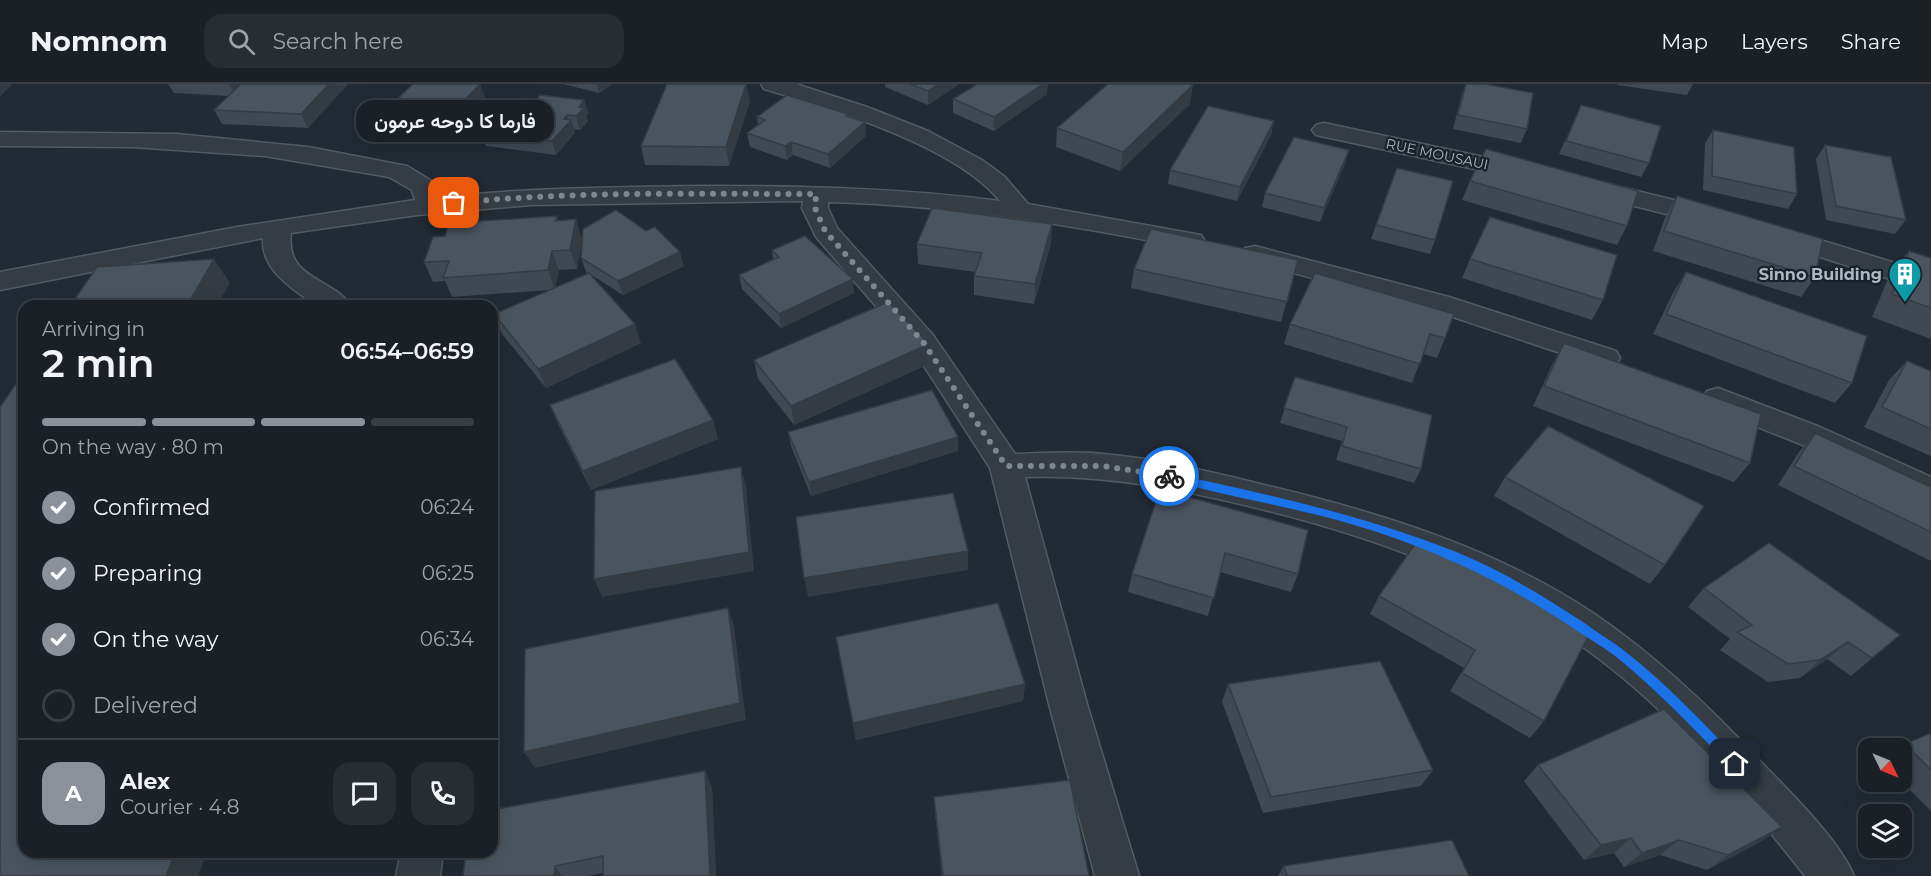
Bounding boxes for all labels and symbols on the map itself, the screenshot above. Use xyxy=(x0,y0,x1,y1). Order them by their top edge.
callout: فارما كا دوحه عرمون xyxy=(355,101,553,143)
street label: RUE MOUSAUI xyxy=(1384,134,1490,174)
pin xyxy=(428,177,479,228)
building icon: Sinno Building xyxy=(1887,256,1923,303)
place label: Sinno Building xyxy=(1759,265,1882,284)
courier xyxy=(1139,446,1199,506)
pin xyxy=(1709,738,1760,789)
north arrow xyxy=(1858,738,1912,792)

